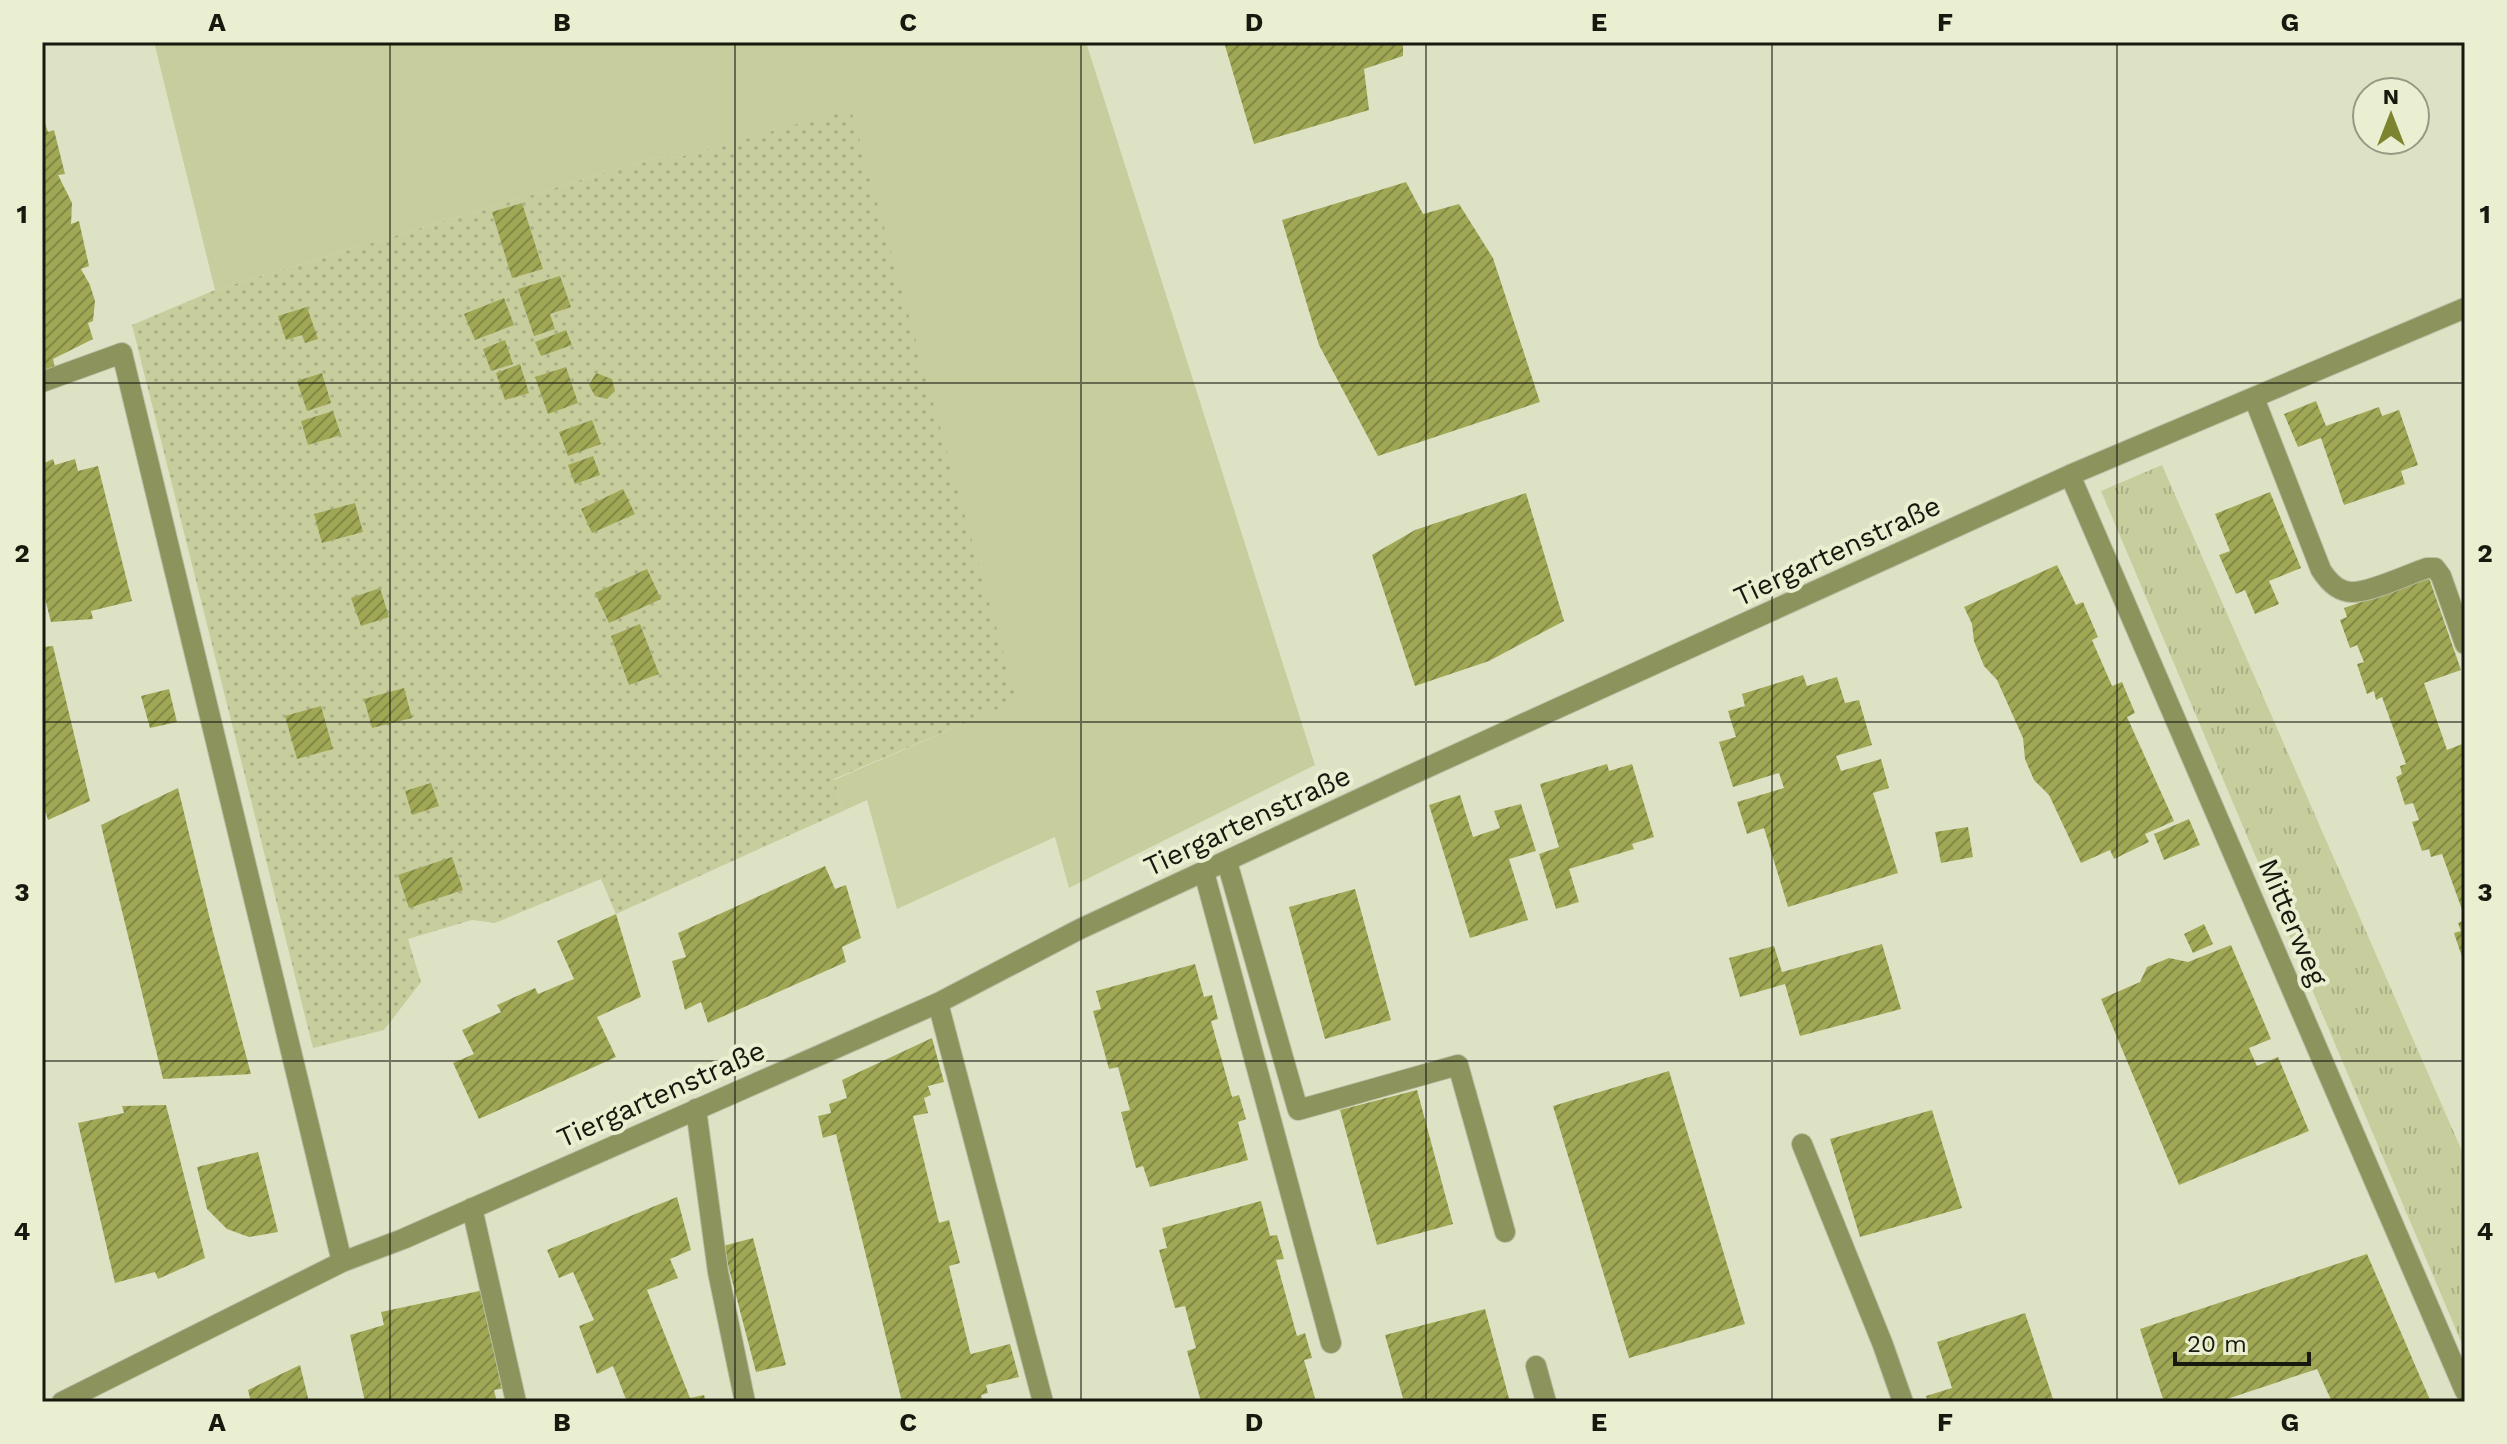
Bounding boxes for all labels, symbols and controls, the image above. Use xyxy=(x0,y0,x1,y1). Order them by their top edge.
text: A xyxy=(208,7,226,37)
text: B xyxy=(553,7,571,37)
text: C xyxy=(899,7,917,37)
text: D xyxy=(1245,7,1263,37)
text: E xyxy=(1591,7,1607,37)
text: F xyxy=(1937,7,1953,37)
text: G xyxy=(2281,7,2299,37)
north arrow xyxy=(2351,76,2431,156)
text: N xyxy=(2383,84,2399,109)
text: 1 xyxy=(16,199,28,229)
text: 1 xyxy=(2479,199,2491,229)
street label: Tiergartenstraße xyxy=(1728,489,1946,613)
text: 2 xyxy=(14,538,30,568)
text: 2 xyxy=(2477,538,2493,568)
street label: Tiergartenstraße xyxy=(1138,759,1356,883)
street label: Mitterweg xyxy=(2252,854,2335,991)
text: 3 xyxy=(14,877,30,907)
text: 3 xyxy=(2477,877,2493,907)
street label: Tiergartenstraße xyxy=(552,1033,770,1155)
text: 4 xyxy=(14,1216,31,1246)
text: 4 xyxy=(2477,1216,2494,1246)
scale bar xyxy=(2175,1316,2309,1366)
text: 20 m xyxy=(2187,1330,2247,1358)
text: A xyxy=(208,1407,226,1437)
text: B xyxy=(553,1407,571,1437)
text: C xyxy=(899,1407,917,1437)
text: D xyxy=(1245,1407,1263,1437)
text: E xyxy=(1591,1407,1607,1437)
text: F xyxy=(1937,1407,1953,1437)
text: G xyxy=(2281,1407,2299,1437)

